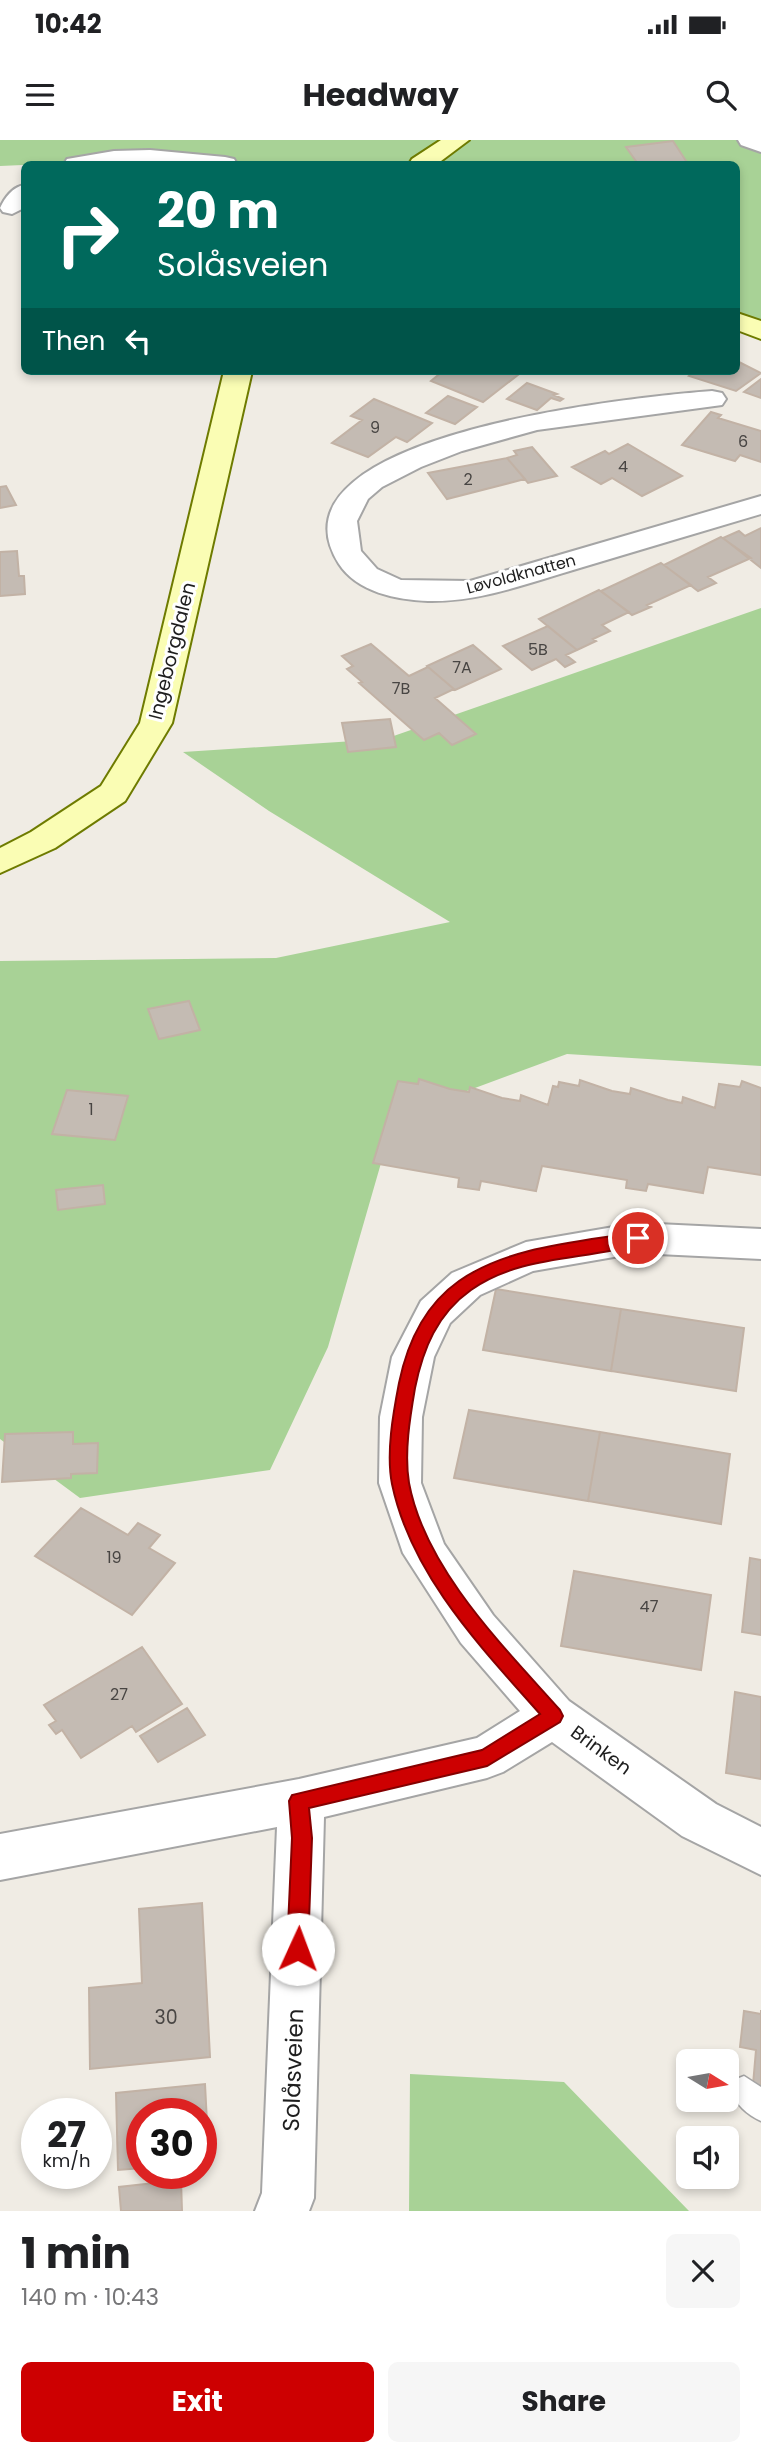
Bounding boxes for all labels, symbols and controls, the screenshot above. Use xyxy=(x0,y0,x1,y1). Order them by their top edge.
text: 10:42 xyxy=(35,6,102,42)
text: Headway xyxy=(302,72,459,117)
icon: menu xyxy=(21,76,59,114)
icon: search xyxy=(702,76,740,114)
text: 20 m xyxy=(157,177,279,245)
icon: right xyxy=(42,189,133,280)
text: Solåsveien xyxy=(157,242,328,287)
icon: left xyxy=(119,322,157,360)
text: Then xyxy=(42,323,105,359)
house number: 9 xyxy=(370,416,380,439)
house number: 6 xyxy=(738,430,748,453)
house number: 4 xyxy=(618,455,628,478)
house number: 2 xyxy=(463,468,473,491)
street label: Løvoldknatten xyxy=(464,548,578,600)
street label: Ingeborgdalen xyxy=(142,579,202,723)
house number: 5B xyxy=(528,638,548,661)
house number: 7A xyxy=(452,656,472,679)
house number: 7B xyxy=(392,677,410,700)
house number: 1 xyxy=(88,1098,94,1121)
pin xyxy=(608,1208,668,1268)
icon: arrive xyxy=(619,1219,657,1257)
house number: 19 xyxy=(106,1546,122,1569)
house number: 47 xyxy=(640,1595,659,1618)
house number: 27 xyxy=(110,1683,128,1706)
street label: Brinken xyxy=(565,1719,637,1781)
position arrow xyxy=(261,1912,335,1986)
house number: 30 xyxy=(154,2004,178,2031)
street label: Solåsveien xyxy=(275,2008,311,2132)
north arrow xyxy=(676,2049,738,2112)
map controls xyxy=(676,2049,739,2189)
speed limit sign: 30 xyxy=(126,2098,217,2189)
text: 27 xyxy=(47,2110,86,2159)
button: sound xyxy=(676,2126,739,2189)
text: km/h xyxy=(43,2148,90,2173)
text: 1 min xyxy=(21,2224,131,2283)
button: close xyxy=(666,2234,740,2308)
text: 140 m · 10:43 xyxy=(21,2281,159,2313)
button: Exit xyxy=(21,2362,374,2442)
button: Share xyxy=(388,2362,740,2442)

